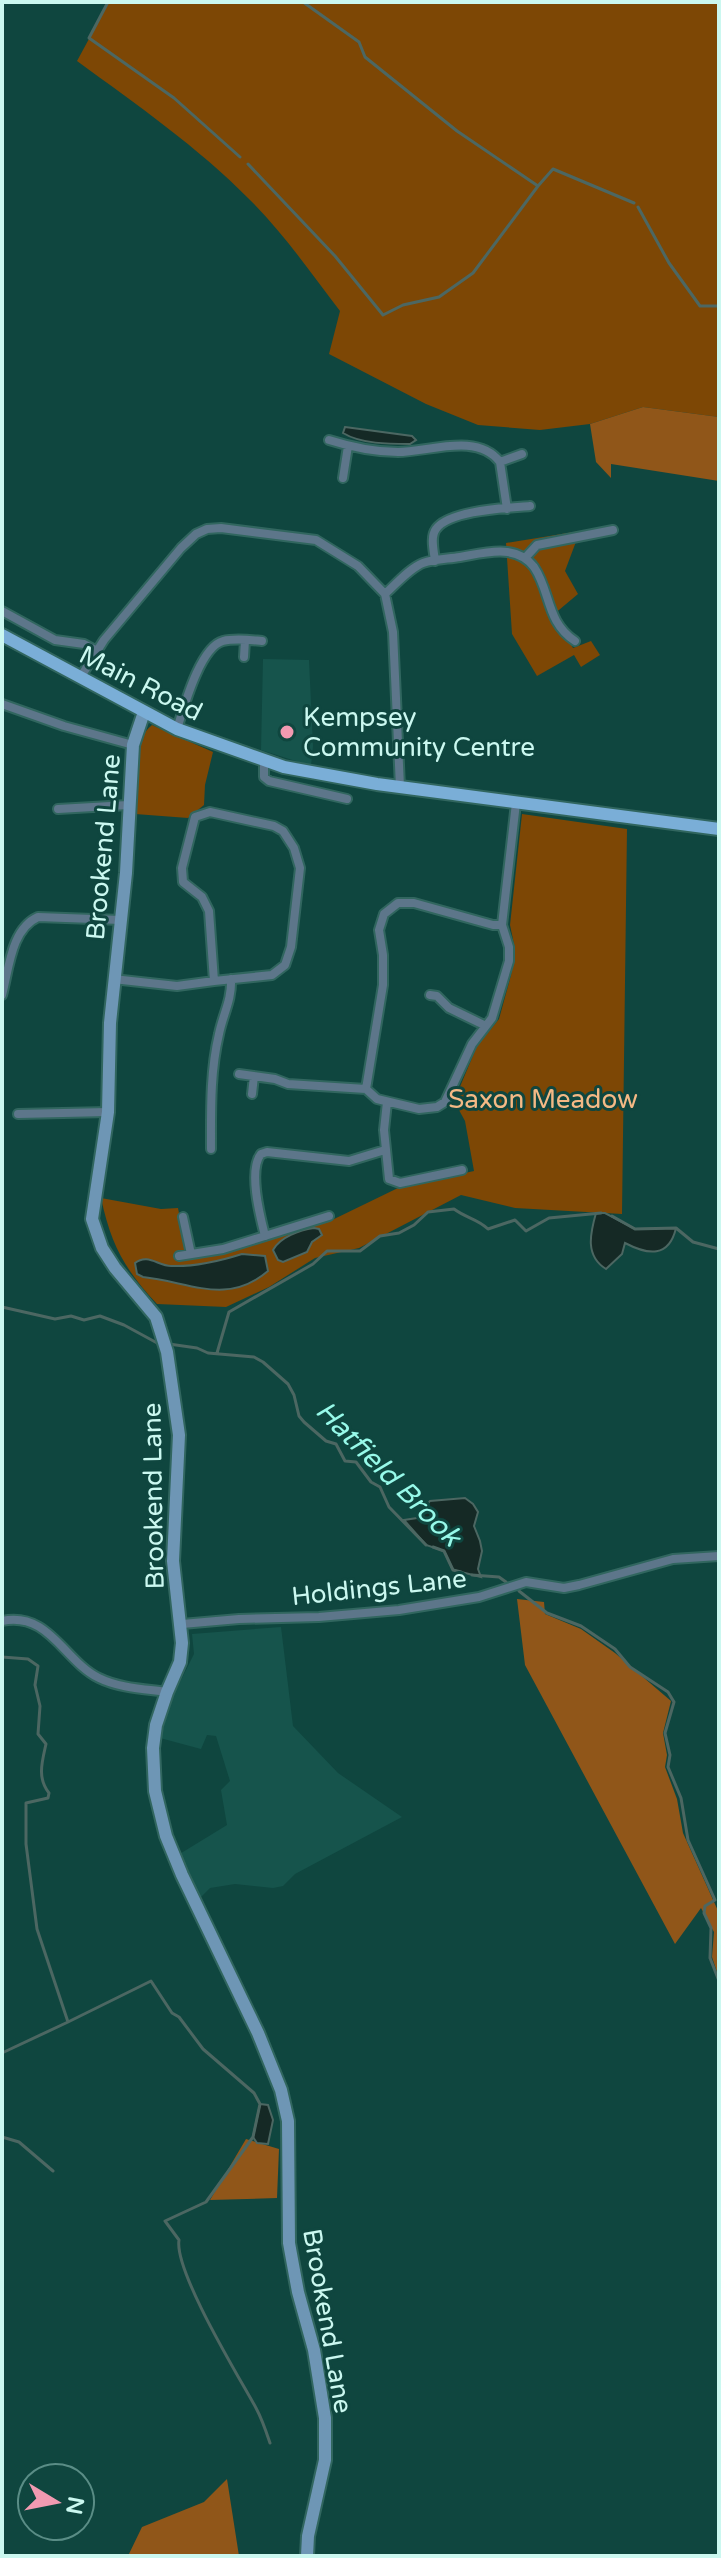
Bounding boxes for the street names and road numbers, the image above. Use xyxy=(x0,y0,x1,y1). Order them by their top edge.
street label: Main Road xyxy=(74,639,208,728)
street label: Brookend Lane xyxy=(80,753,127,941)
street label: Brookend Lane xyxy=(136,1402,171,1590)
street label: Holdings Lane xyxy=(290,1563,468,1612)
street label: Brookend Lane xyxy=(296,2226,359,2416)

